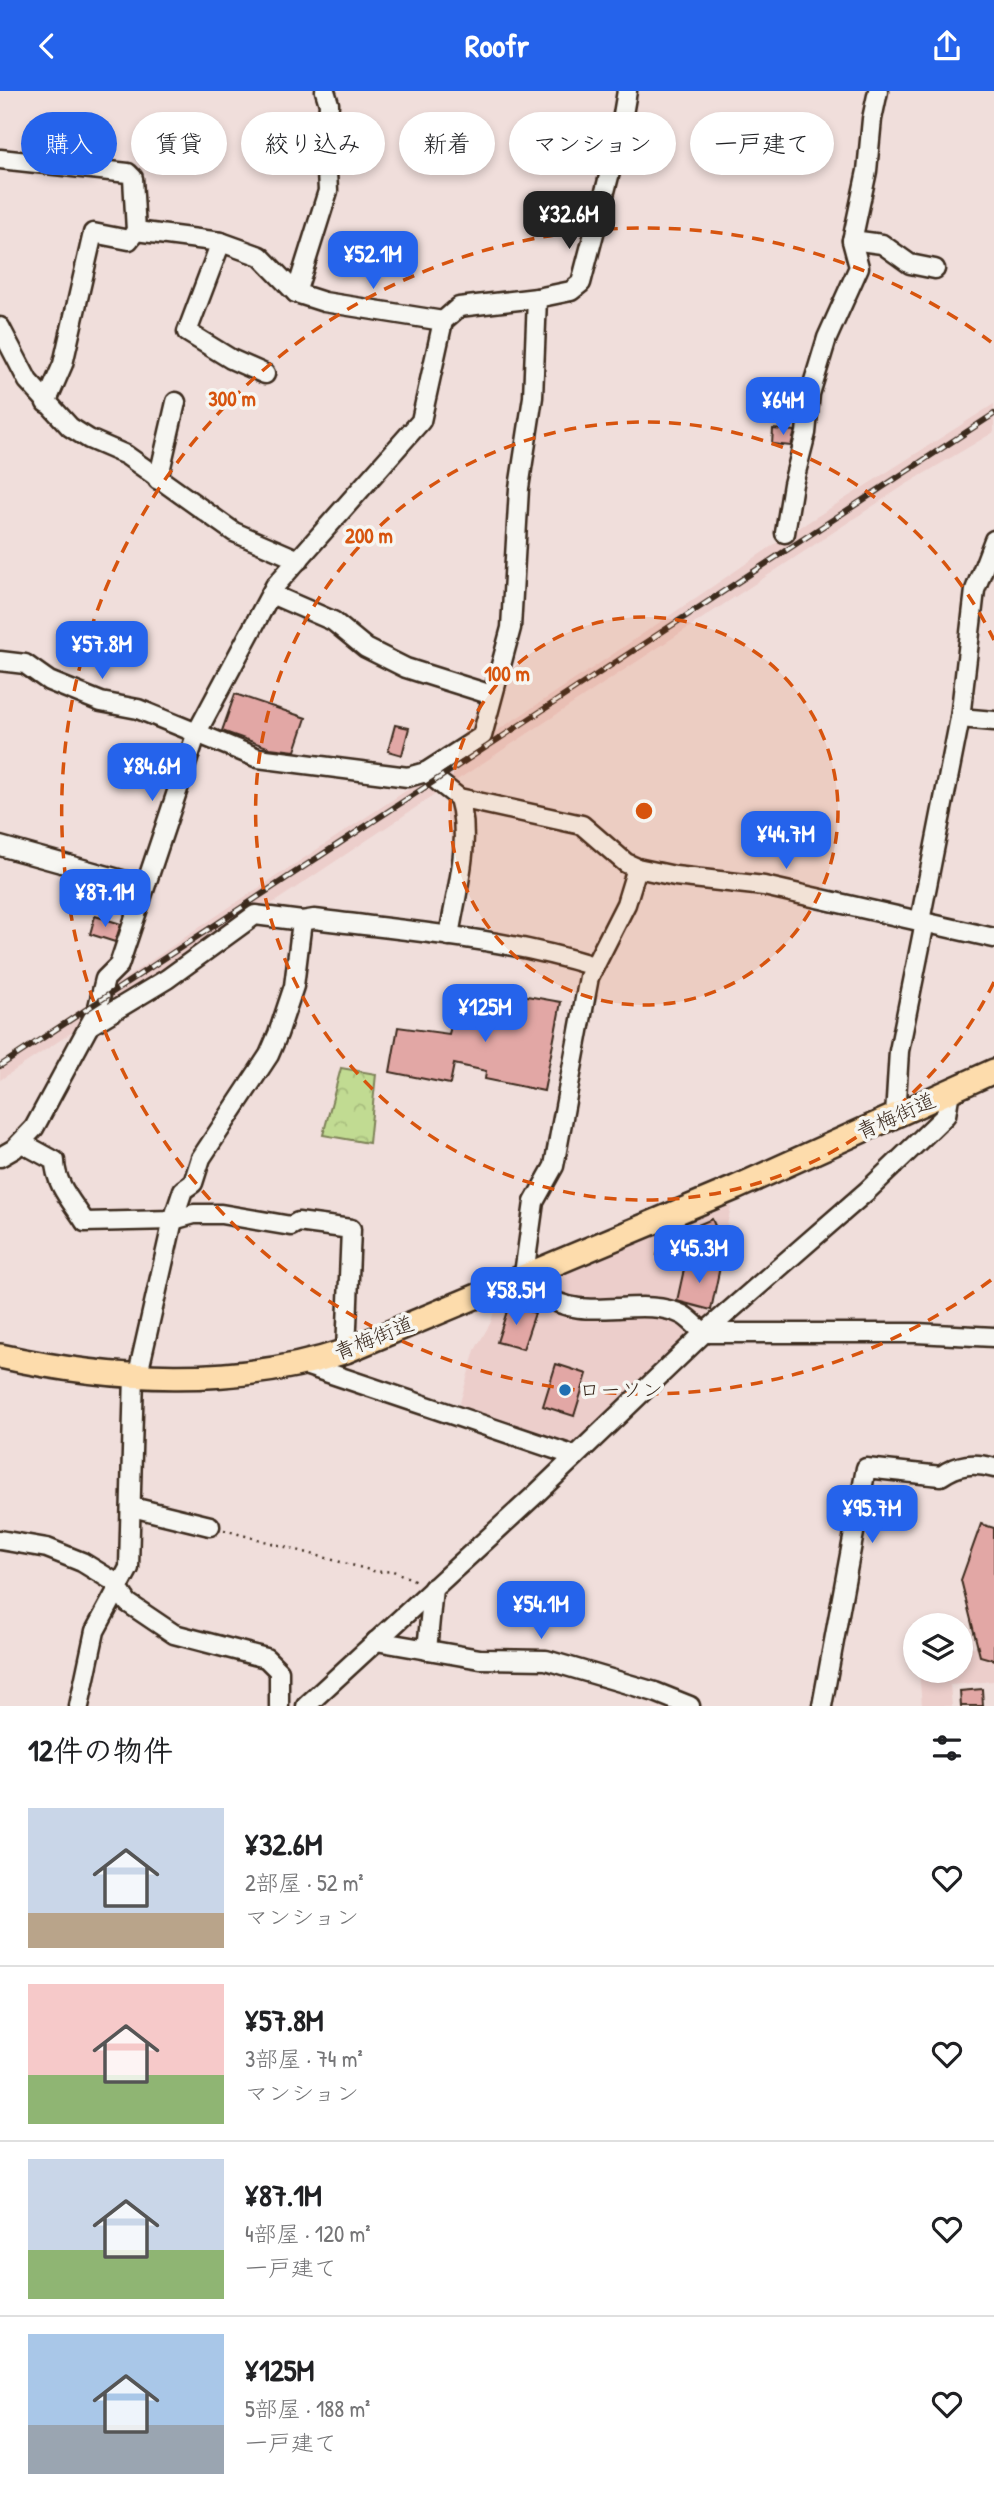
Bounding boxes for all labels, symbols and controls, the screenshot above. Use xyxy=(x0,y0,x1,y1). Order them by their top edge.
text: Roofr xyxy=(465,24,529,67)
icon: back xyxy=(28,27,66,65)
icon: share xyxy=(928,27,966,65)
chip: 購入 xyxy=(21,112,117,175)
chip: 賃貸 xyxy=(131,112,227,175)
chip: 絞り込み xyxy=(241,112,385,175)
chip: 新着 xyxy=(399,112,495,175)
chip: マンション xyxy=(509,112,676,175)
chip: 一戸建て xyxy=(690,112,834,175)
pin: ¥32.6M xyxy=(512,191,626,251)
text: ¥32.6M xyxy=(539,198,599,229)
pin: ¥52.1M xyxy=(316,231,430,291)
text: ¥52.1M xyxy=(344,238,402,269)
pin: ¥64M xyxy=(742,377,824,437)
text: 300 m xyxy=(208,384,256,413)
text: ¥64M xyxy=(762,384,804,415)
text: 200 m xyxy=(345,521,393,550)
pin: ¥57.8M xyxy=(45,621,159,681)
text: ¥57.8M xyxy=(72,628,132,659)
text: 100 m xyxy=(484,659,530,688)
pin: ¥84.6M xyxy=(95,743,209,803)
text: ¥84.6M xyxy=(123,750,181,781)
centre of rings xyxy=(632,799,656,823)
pin: ¥44.7M xyxy=(729,811,843,871)
text: ¥44.7M xyxy=(757,818,815,849)
pin: ¥87.1M xyxy=(48,869,162,929)
text: ¥87.1M xyxy=(76,876,134,907)
pin: ¥125M xyxy=(436,985,534,1044)
text: ¥125M xyxy=(458,991,512,1022)
street label: 青梅街道 xyxy=(852,1085,940,1146)
pin: ¥45.3M xyxy=(642,1225,756,1285)
text: ¥45.3M xyxy=(670,1232,728,1263)
pin: ¥58.5M xyxy=(459,1267,573,1327)
text: ¥58.5M xyxy=(487,1274,545,1305)
street label: 青梅街道 xyxy=(329,1308,418,1367)
place label: ローソン xyxy=(579,1375,663,1404)
marker: ローソン xyxy=(557,1382,573,1398)
pin: ¥95.7M xyxy=(815,1485,929,1545)
text: ¥95.7M xyxy=(843,1492,901,1523)
pin: ¥54.1M xyxy=(484,1581,598,1641)
text: ¥54.1M xyxy=(513,1588,569,1619)
map controls xyxy=(903,1613,973,1683)
button: layers xyxy=(903,1613,973,1683)
icon: filters xyxy=(928,1729,966,1767)
text: 12件の物件 xyxy=(28,1730,173,1770)
text: ¥32.6M xyxy=(245,1824,323,1864)
icon: home xyxy=(84,1836,168,1920)
icon: heart xyxy=(928,1859,966,1897)
text: 2部屋 · 52 m² xyxy=(245,1867,364,1898)
text: マンション xyxy=(245,1901,359,1932)
text: ¥57.8M xyxy=(245,2000,324,2040)
icon: home xyxy=(84,2012,168,2096)
icon: heart xyxy=(928,2035,966,2073)
text: 3部屋 · 74 m² xyxy=(245,2043,363,2074)
text: マンション xyxy=(245,2077,359,2108)
text: ¥87.1M xyxy=(245,2175,322,2215)
icon: home xyxy=(84,2187,168,2271)
icon: heart xyxy=(928,2210,966,2248)
text: 4部屋 · 120 m² xyxy=(245,2218,370,2249)
text: 一戸建て xyxy=(245,2252,337,2283)
text: ¥125M xyxy=(245,2350,314,2390)
icon: home xyxy=(84,2362,168,2446)
icon: heart xyxy=(928,2385,966,2423)
text: 5部屋 · 188 m² xyxy=(245,2393,370,2424)
text: 一戸建て xyxy=(245,2427,337,2458)

